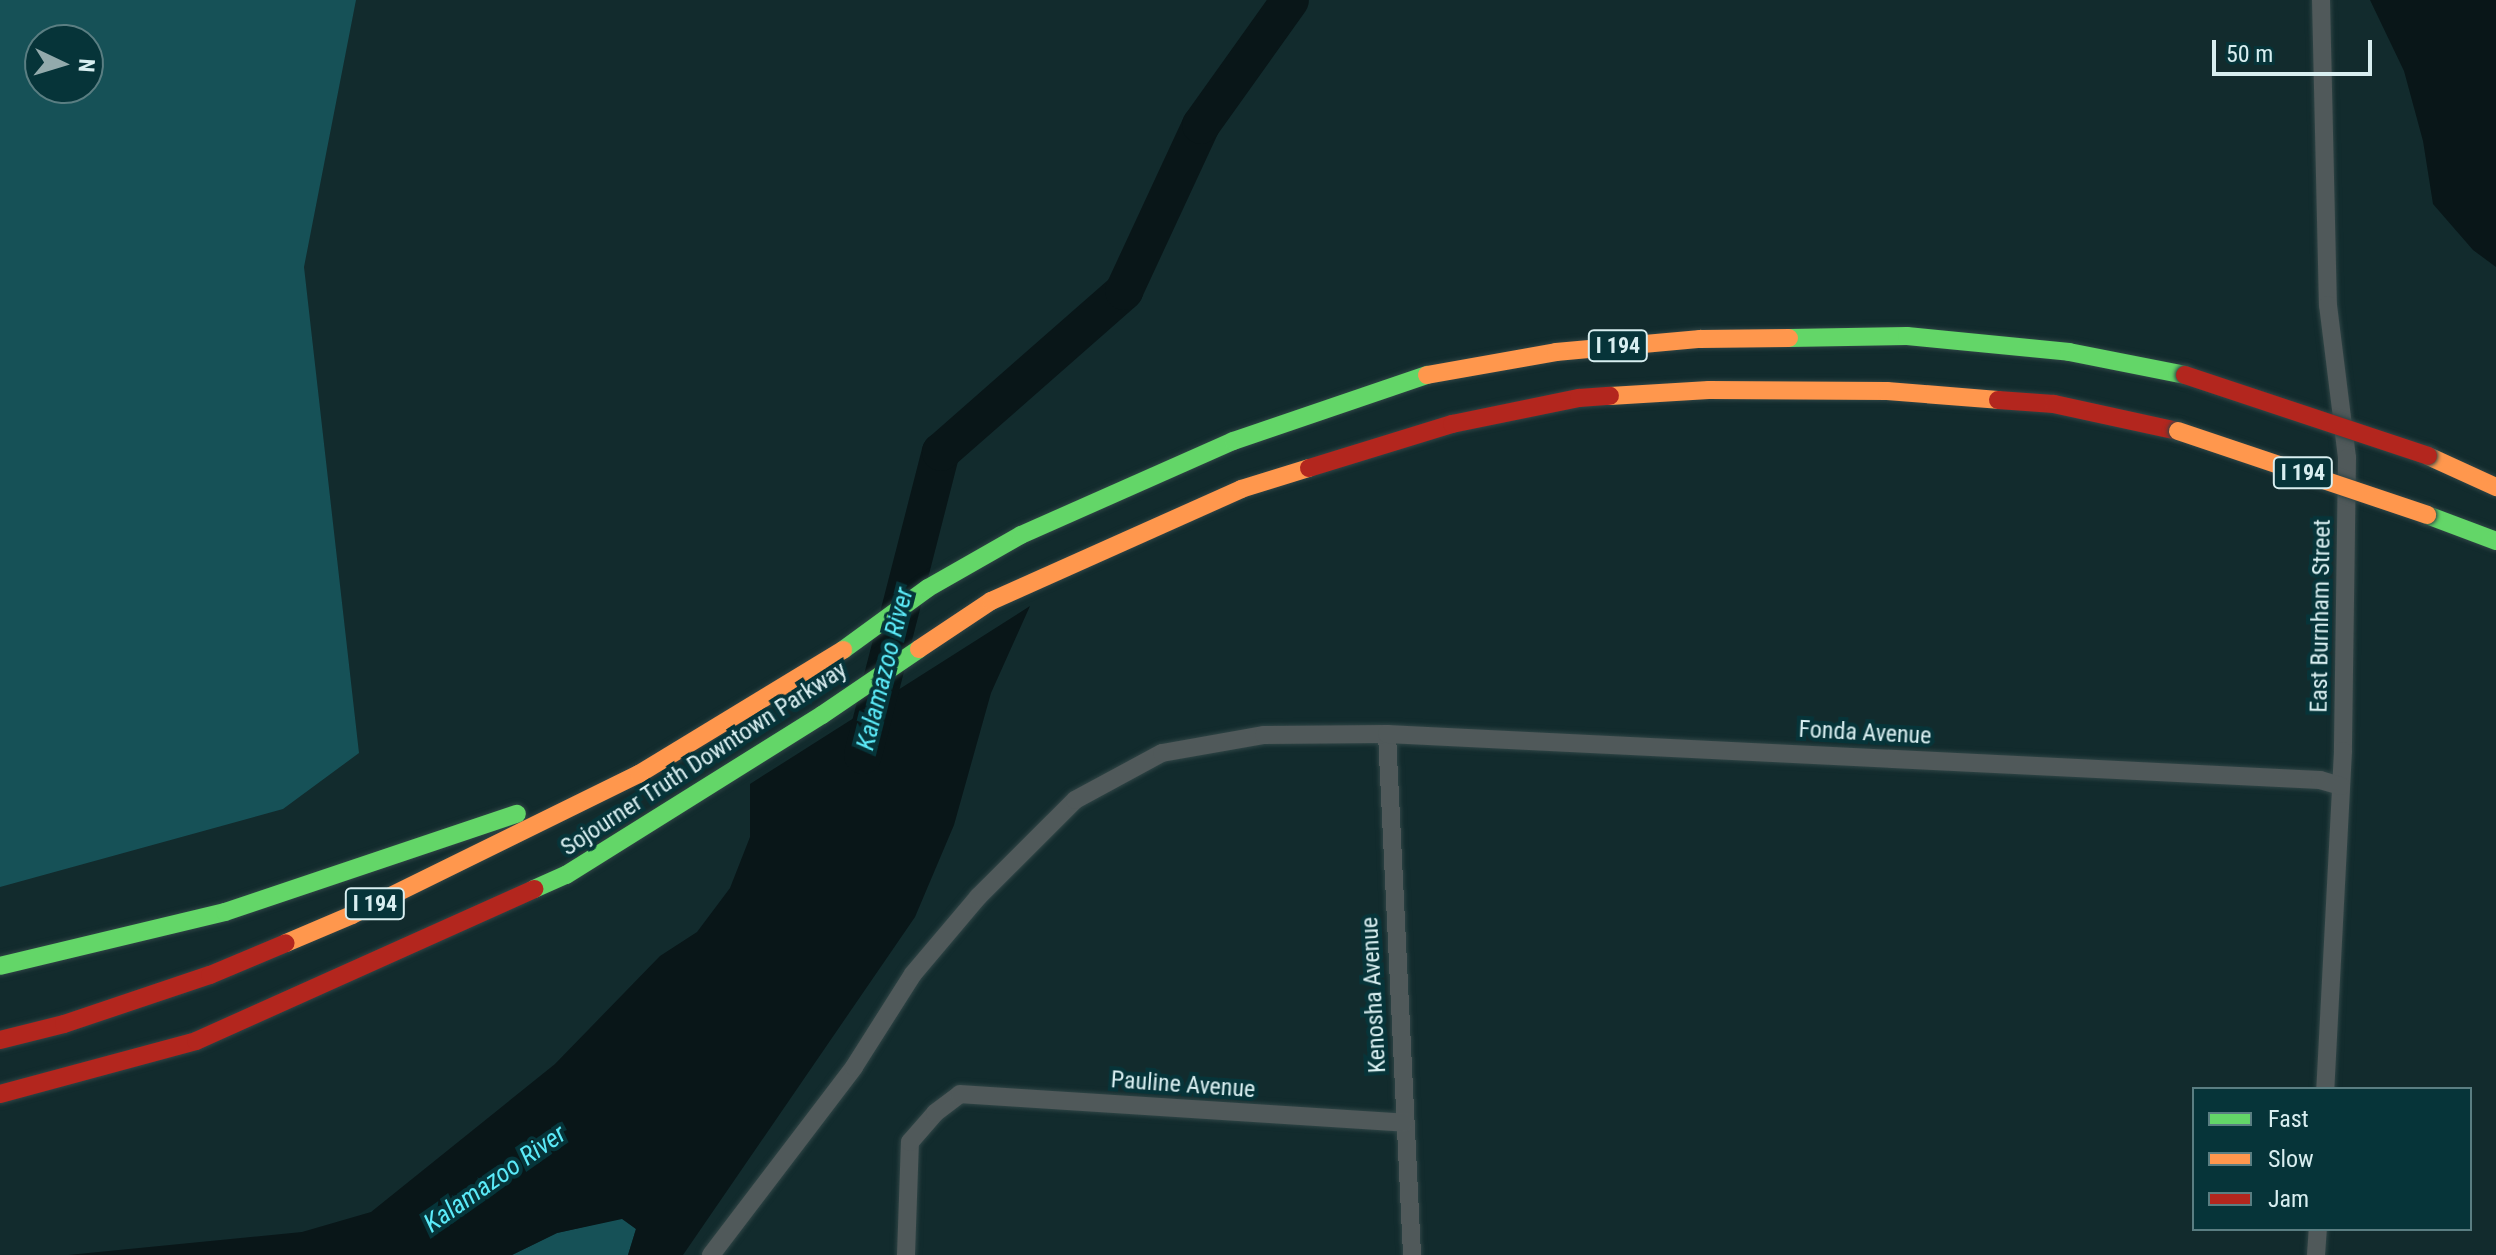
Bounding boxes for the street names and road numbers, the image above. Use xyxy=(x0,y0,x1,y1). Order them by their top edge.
road number: I 194 xyxy=(1586,328,1650,364)
road number: I 194 xyxy=(2271,455,2335,491)
street label: East Burnham Street xyxy=(2305,519,2337,713)
street label: Sojourner Truth Downtown Parkway xyxy=(555,656,853,862)
street label: Fonda Avenue xyxy=(1798,715,1932,751)
road number: I 194 xyxy=(343,886,407,922)
street label: Kenosha Avenue xyxy=(1356,916,1392,1074)
street label: Pauline Avenue xyxy=(1110,1066,1256,1104)

